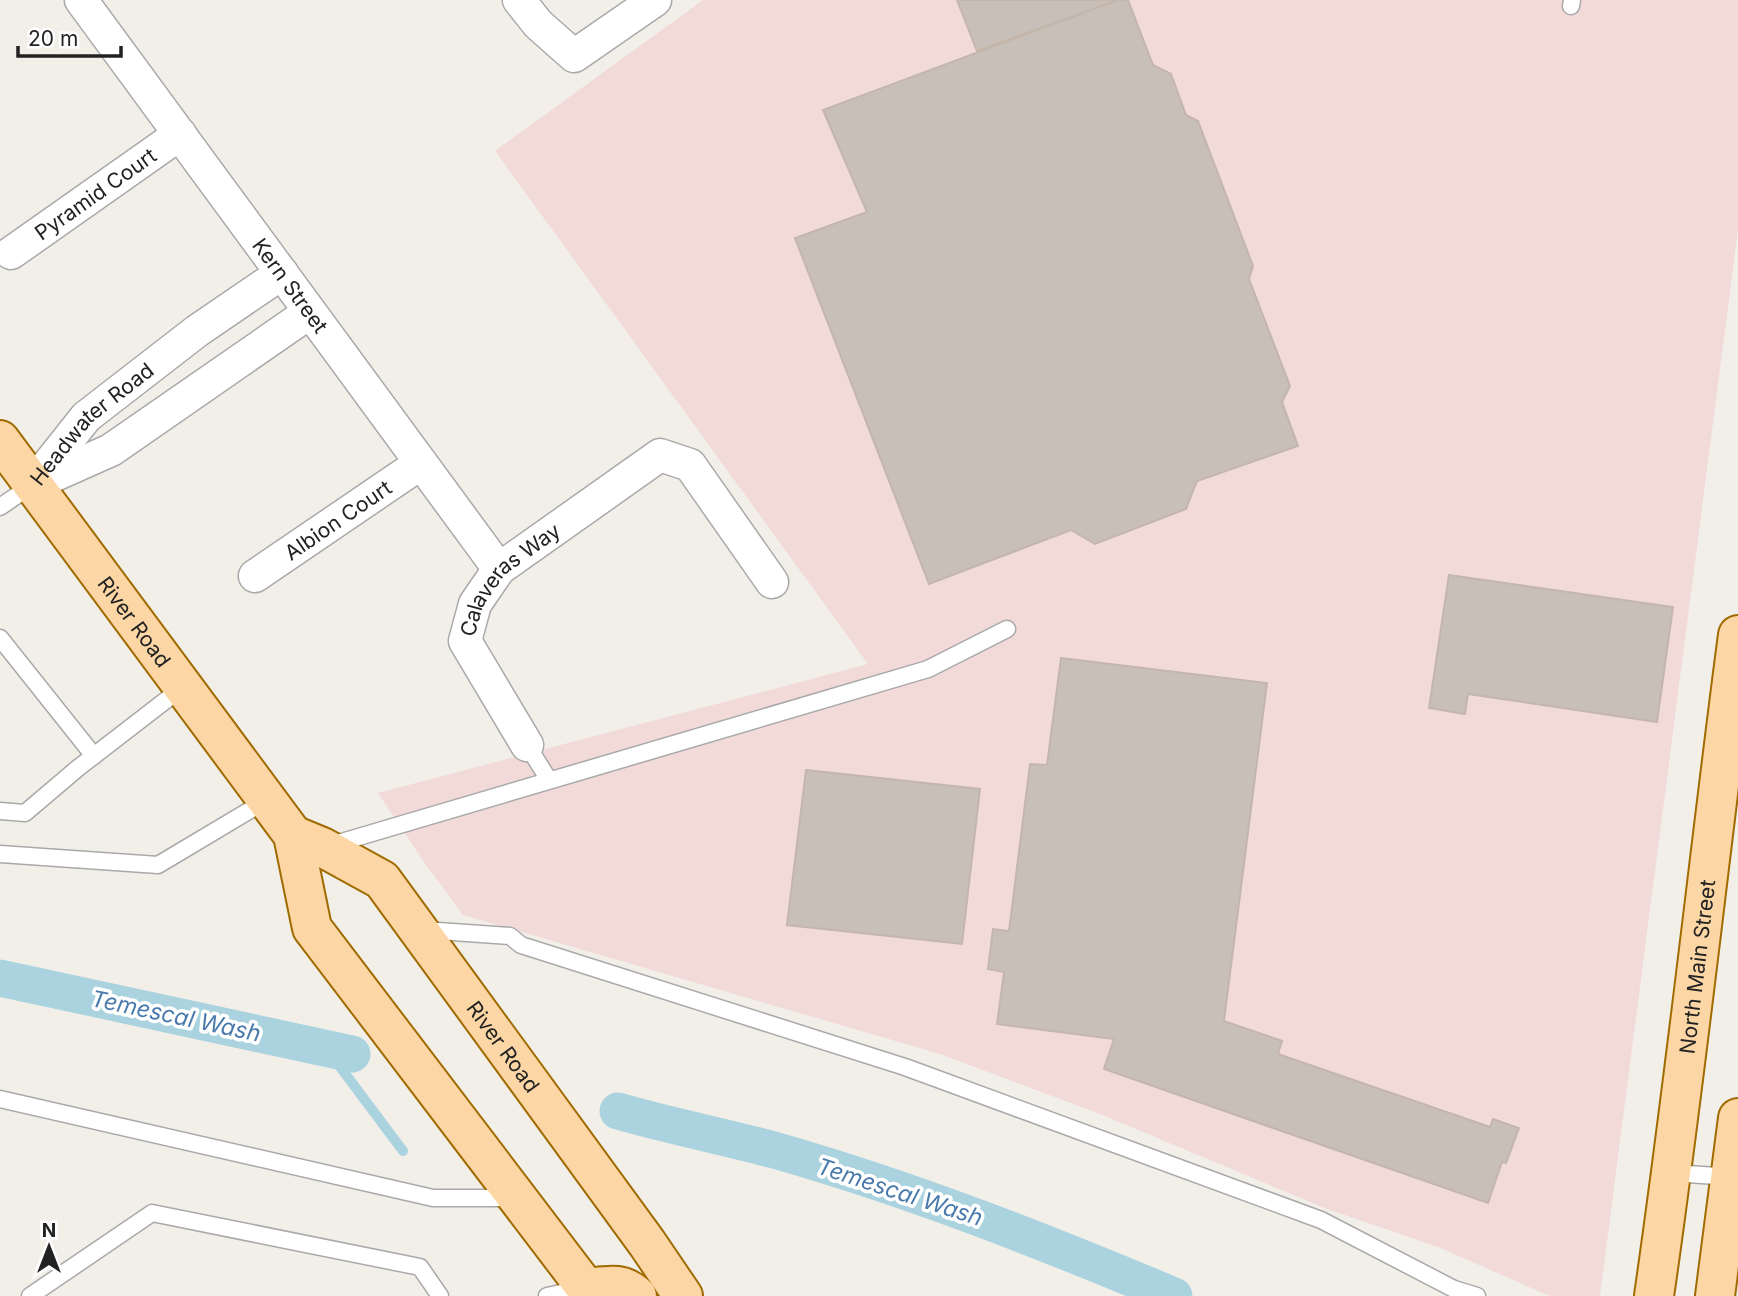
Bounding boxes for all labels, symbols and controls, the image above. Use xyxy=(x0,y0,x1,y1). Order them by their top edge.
scale bar xyxy=(18,14,121,58)
text: 20 m xyxy=(28,26,78,51)
street label: Pyramid Court xyxy=(30,142,161,245)
street label: Kern Street xyxy=(248,233,334,338)
street label: Headwater Road xyxy=(24,357,158,490)
street label: Albion Court xyxy=(279,474,396,565)
street label: Calaveras Way xyxy=(454,517,565,639)
street label: River Road xyxy=(93,571,176,672)
street label: North Main Street xyxy=(1674,878,1720,1055)
water label: Temescal Wash xyxy=(89,984,263,1048)
street label: River Road xyxy=(462,996,545,1097)
water label: Temescal Wash xyxy=(814,1152,986,1232)
north arrow xyxy=(14,1212,84,1282)
text: N xyxy=(42,1219,56,1242)

